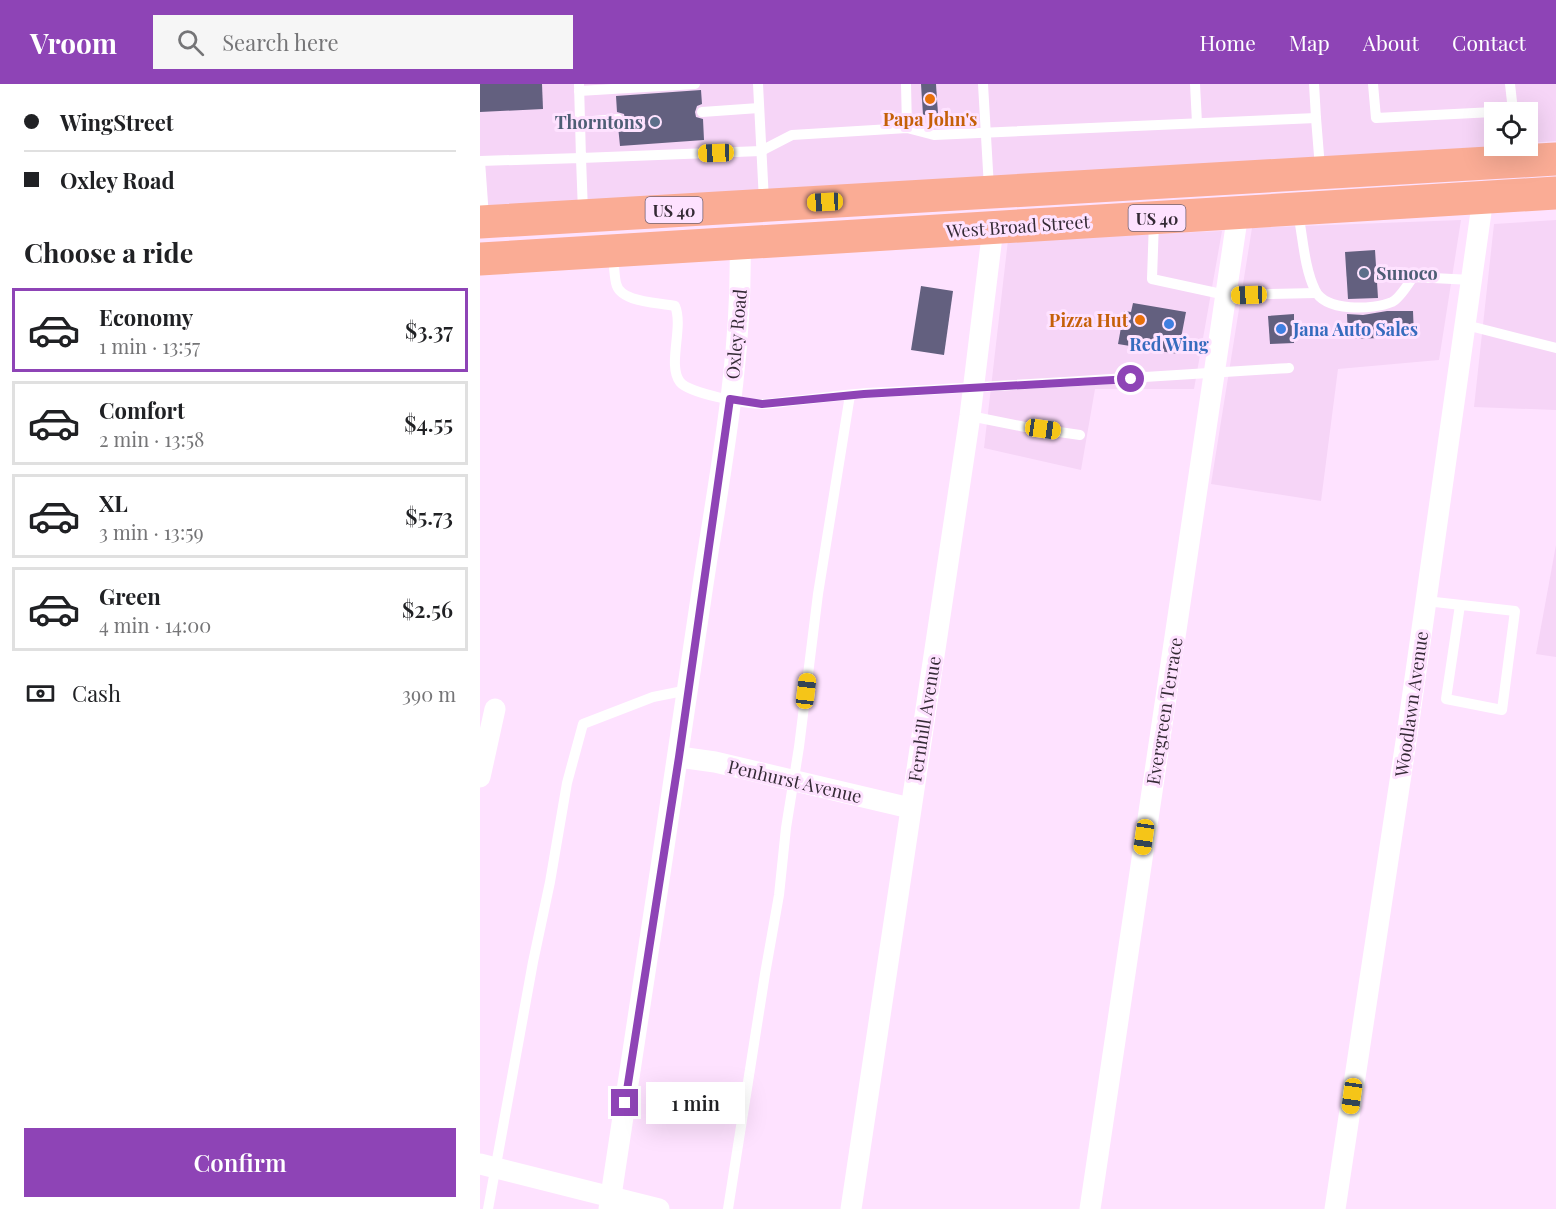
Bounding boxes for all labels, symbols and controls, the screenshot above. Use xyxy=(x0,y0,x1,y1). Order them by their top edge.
search box xyxy=(153,15,573,69)
text: Vroom xyxy=(30,24,117,61)
icon: search xyxy=(174,26,207,59)
text: Search here xyxy=(222,27,339,57)
text: Home xyxy=(1200,28,1256,56)
text: Map xyxy=(1289,28,1330,56)
text: About xyxy=(1363,28,1419,56)
text: Contact xyxy=(1452,28,1526,56)
marker: Papa John's xyxy=(923,92,937,106)
map controls xyxy=(1484,102,1538,156)
button: locate xyxy=(1484,102,1538,156)
text: WingStreet xyxy=(60,107,174,137)
place label: Papa John's xyxy=(883,107,977,131)
place label: Thorntons xyxy=(555,110,643,134)
marker: Thorntons xyxy=(648,115,662,129)
car xyxy=(698,143,734,163)
text: Oxley Road xyxy=(60,165,175,195)
car xyxy=(807,192,843,212)
road number: US 40 xyxy=(646,197,702,223)
road number: US 40 xyxy=(1128,205,1186,231)
street label: West Broad Street xyxy=(945,209,1091,243)
text: Choose a ride xyxy=(24,234,193,270)
place label: Sunoco xyxy=(1376,261,1438,285)
marker: Sunoco xyxy=(1357,266,1371,280)
car xyxy=(1231,285,1267,305)
street label: Oxley Road xyxy=(720,287,752,380)
text: Economy xyxy=(99,302,193,332)
icon: car xyxy=(27,303,81,357)
place label: Pizza Hut xyxy=(1049,308,1129,332)
marker: Pizza Hut xyxy=(1133,313,1147,327)
text: $3.37 xyxy=(405,315,453,345)
marker: Red Wing xyxy=(1162,317,1176,331)
place label: Jana Auto Sales xyxy=(1292,317,1418,341)
marker: Jana Auto Sales xyxy=(1274,322,1288,336)
text: 1 min · 13:57 xyxy=(99,332,200,359)
place label: Red Wing xyxy=(1129,332,1209,356)
route start xyxy=(1117,365,1144,392)
text: Comfort xyxy=(99,395,185,425)
icon: car xyxy=(27,396,81,450)
text: $4.55 xyxy=(404,408,453,438)
car xyxy=(1024,418,1062,440)
text: 2 min · 13:58 xyxy=(99,425,204,452)
text: XL xyxy=(99,488,128,518)
icon: car xyxy=(27,489,81,543)
text: $5.73 xyxy=(405,501,453,531)
text: 3 min · 13:59 xyxy=(99,518,204,545)
text: Green xyxy=(99,581,161,611)
icon: car xyxy=(27,582,81,636)
text: $2.56 xyxy=(402,594,453,624)
text: 4 min · 14:00 xyxy=(99,611,211,638)
street label: Woodlawn Avenue xyxy=(1389,629,1433,780)
street label: Evergreen Terrace xyxy=(1140,635,1188,787)
street label: Fernhill Avenue xyxy=(902,654,946,784)
car xyxy=(795,672,817,710)
icon: cash xyxy=(24,677,57,710)
text: Cash xyxy=(72,678,121,708)
text: 390 m xyxy=(402,680,456,707)
street label: Penhurst Avenue xyxy=(726,754,864,808)
car xyxy=(1133,818,1155,856)
car xyxy=(1341,1077,1363,1115)
callout: 1 min xyxy=(646,1082,745,1124)
route end xyxy=(611,1089,638,1116)
text: 1 min xyxy=(671,1089,720,1116)
button: Confirm xyxy=(24,1128,456,1197)

